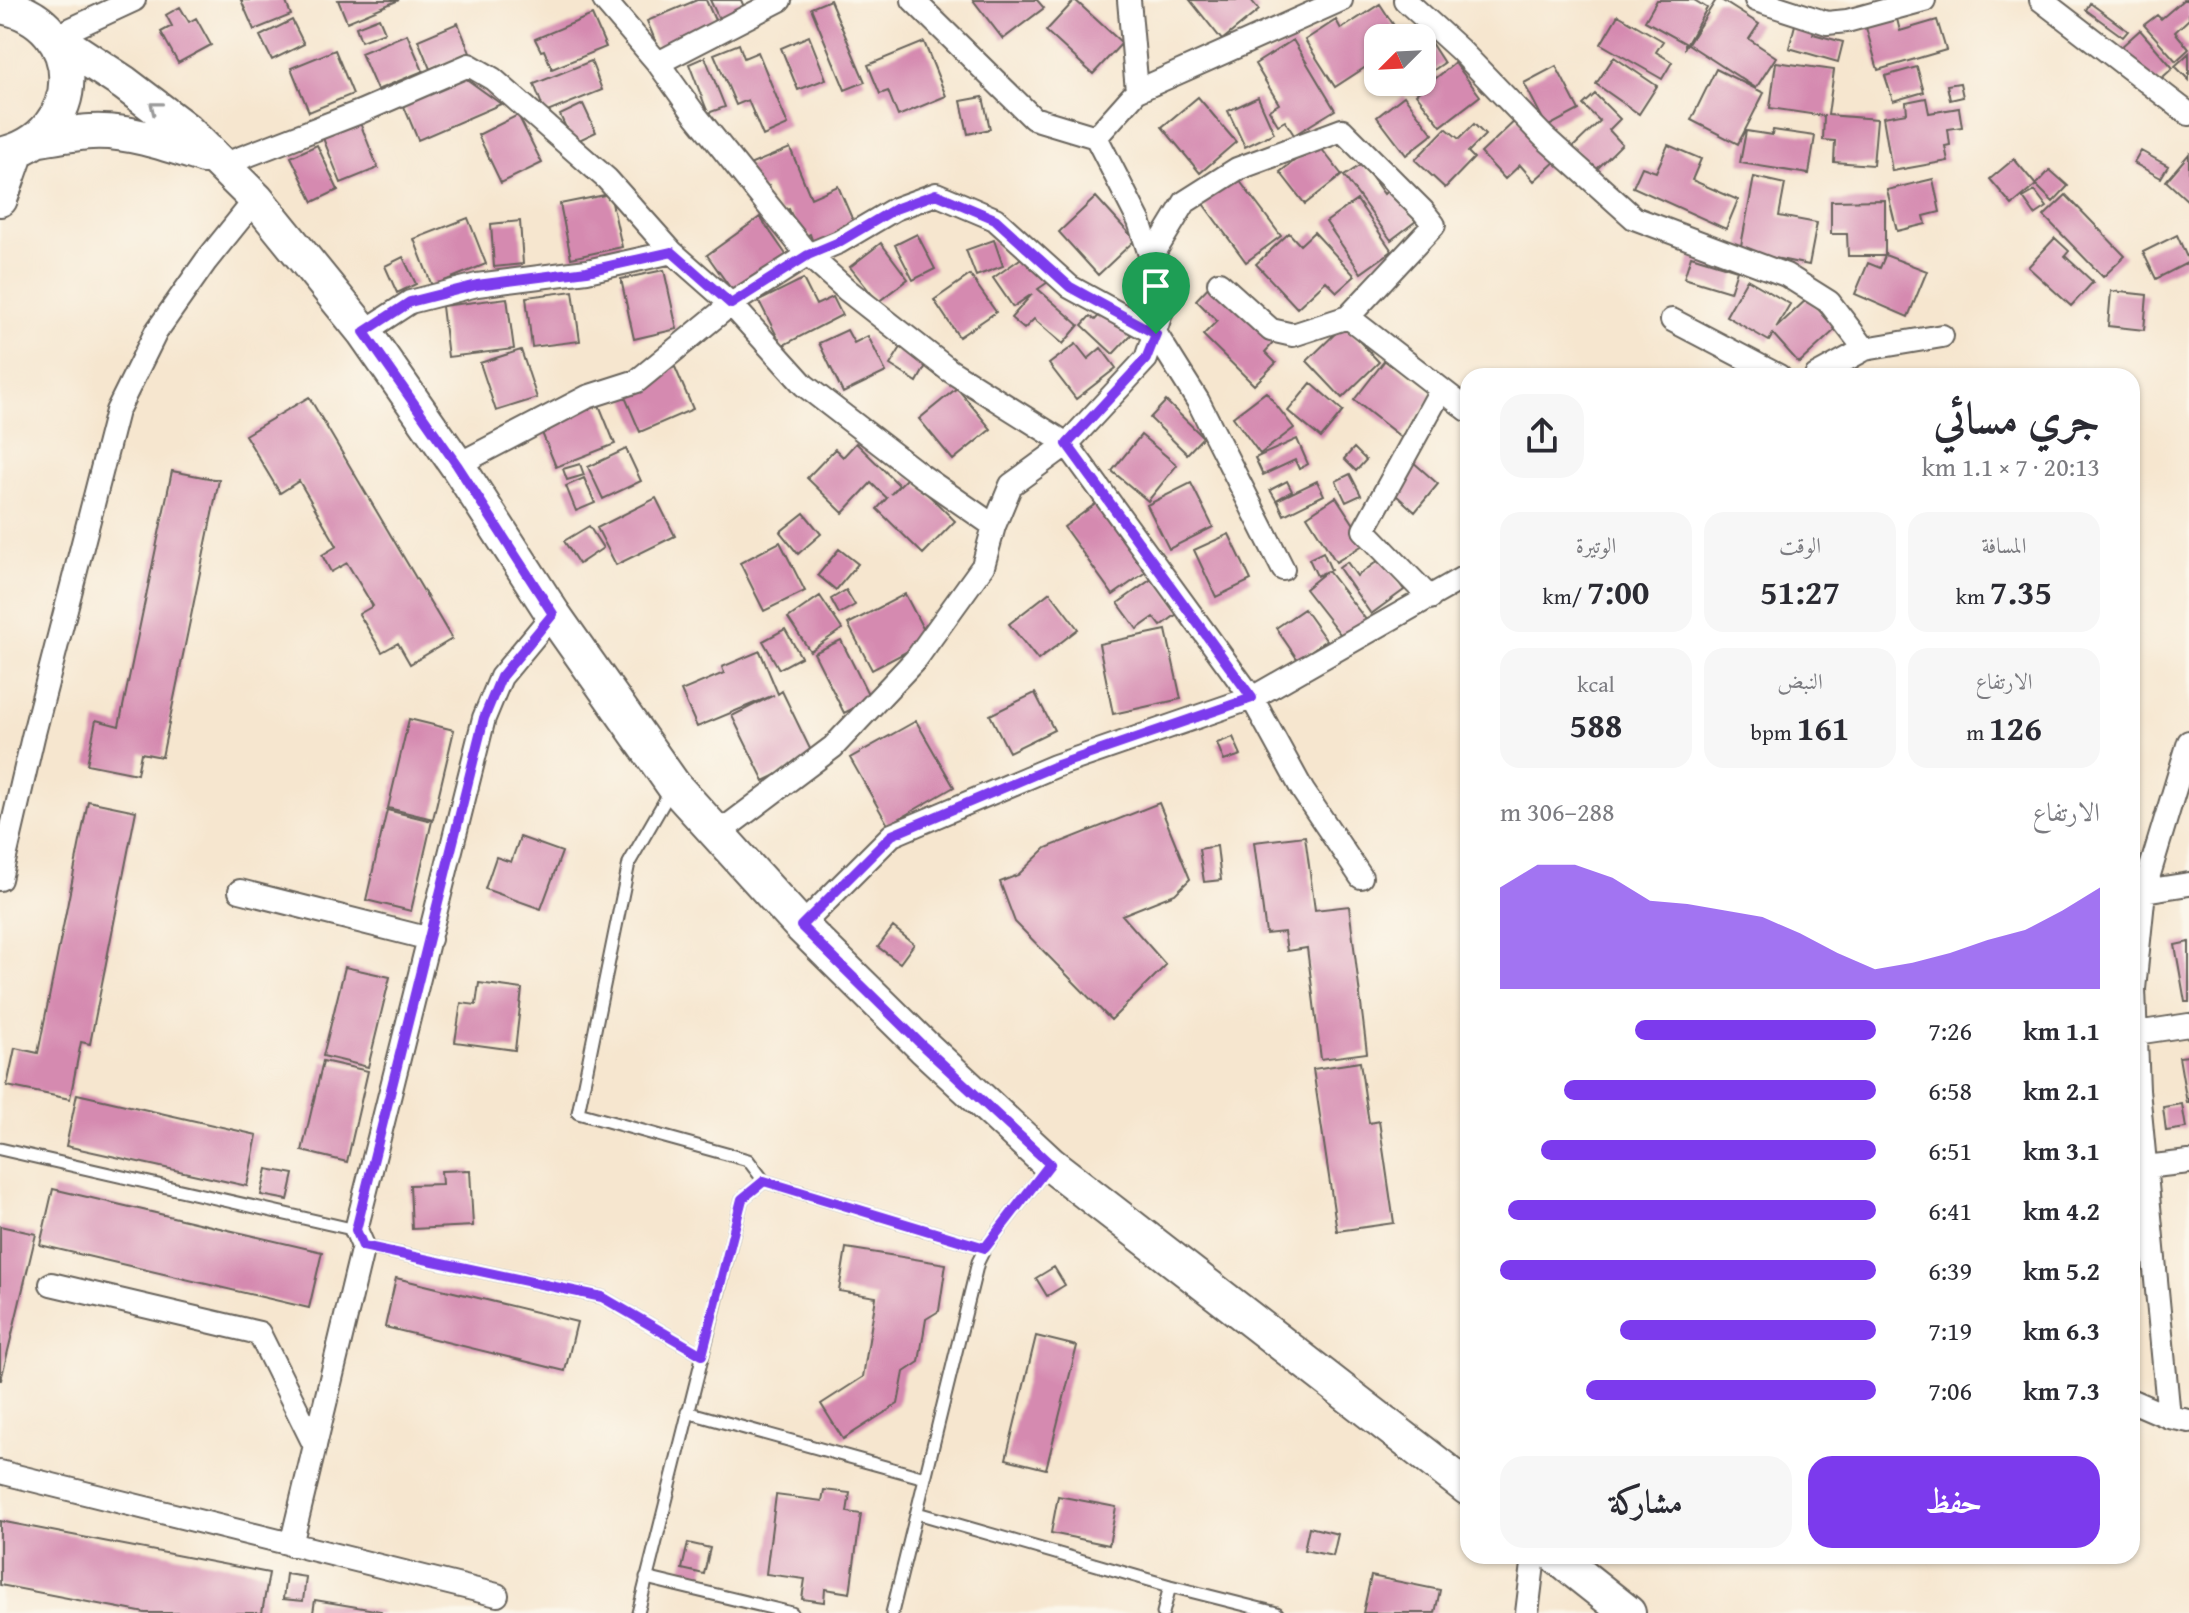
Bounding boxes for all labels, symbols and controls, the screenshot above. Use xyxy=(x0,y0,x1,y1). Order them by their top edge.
north arrow xyxy=(1364,24,1436,96)
map controls xyxy=(1364,24,1436,96)
one-way arrow xyxy=(149,102,164,116)
pin xyxy=(1122,252,1190,334)
icon: arrive xyxy=(1134,264,1178,308)
text: جري مسائي xyxy=(1934,385,2100,449)
button: share xyxy=(1500,394,1584,478)
text: 20:13 · 7 × 1.1 km xyxy=(1922,447,2100,486)
text: الوتيرة xyxy=(1576,529,1616,561)
text: الوقت xyxy=(1779,529,1821,561)
text: المسافة xyxy=(1982,529,2026,561)
text: 7:00 xyxy=(1587,567,1649,616)
text: 51:27 xyxy=(1760,567,1840,616)
text: 7.35 xyxy=(1990,567,2052,616)
text: /km xyxy=(1543,580,1587,612)
text: km xyxy=(1956,580,1990,612)
text: النبض xyxy=(1777,665,1823,697)
text: الارتفاع xyxy=(1975,665,2033,697)
text: kcal xyxy=(1577,668,1615,700)
text: 588 xyxy=(1570,700,1622,749)
text: 161 xyxy=(1797,703,1849,752)
text: 126 xyxy=(1989,703,2042,752)
text: bpm xyxy=(1751,716,1797,748)
text: m xyxy=(1966,716,1989,748)
text: 288–306 m xyxy=(1500,792,1614,831)
text: الارتفاع xyxy=(2033,792,2100,831)
text: 7:26 xyxy=(1928,1011,1972,1050)
text: 1.1 km xyxy=(2023,1011,2100,1050)
text: 6:58 xyxy=(1928,1071,1972,1110)
text: 2.1 km xyxy=(2023,1071,2100,1110)
text: 6:51 xyxy=(1928,1131,1972,1170)
text: 3.1 km xyxy=(2023,1131,2100,1170)
text: 6:41 xyxy=(1928,1191,1972,1230)
text: 4.2 km xyxy=(2023,1191,2100,1230)
text: 6:39 xyxy=(1928,1251,1972,1290)
text: 5.2 km xyxy=(2023,1251,2100,1290)
text: 7:19 xyxy=(1928,1311,1972,1350)
text: 6.3 km xyxy=(2023,1311,2100,1350)
text: 7:06 xyxy=(1928,1371,1972,1410)
text: 7.3 km xyxy=(2023,1371,2100,1410)
button: مشاركة xyxy=(1500,1456,1792,1548)
button: حفظ xyxy=(1808,1456,2100,1548)

